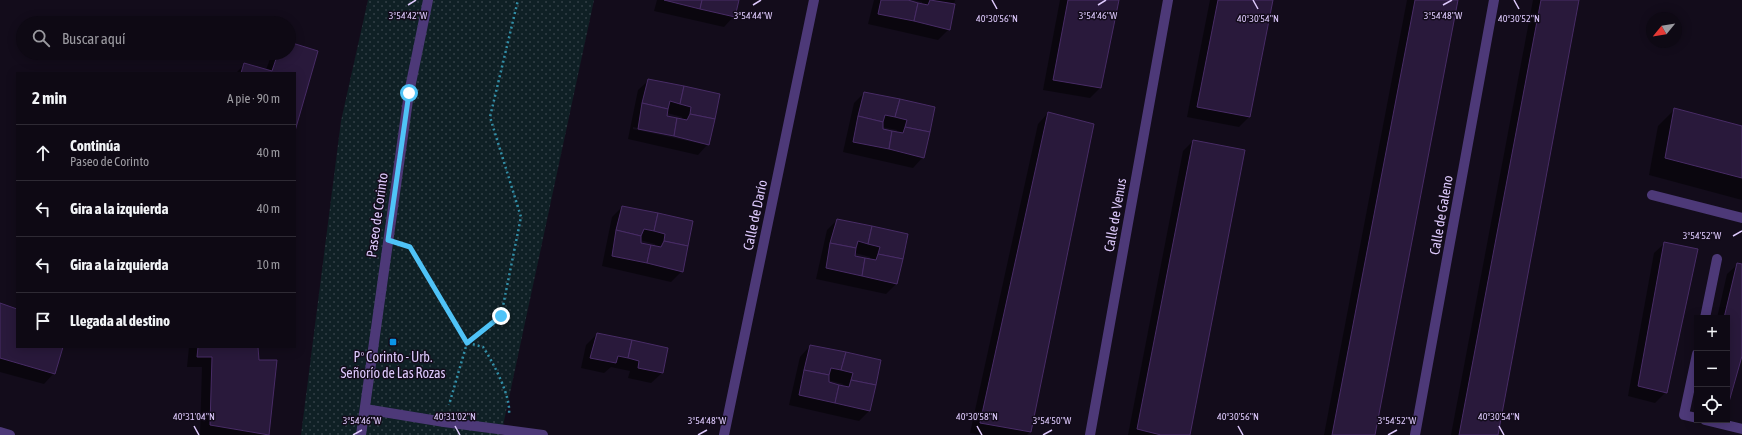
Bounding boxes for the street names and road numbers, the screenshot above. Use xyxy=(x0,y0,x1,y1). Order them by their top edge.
street label: Paseo de Corinto xyxy=(363,172,391,258)
street label: Calle de Galeno xyxy=(1426,174,1456,256)
street label: Calle de Venus xyxy=(1101,177,1129,253)
street label: Calle de Darío xyxy=(740,178,770,252)

